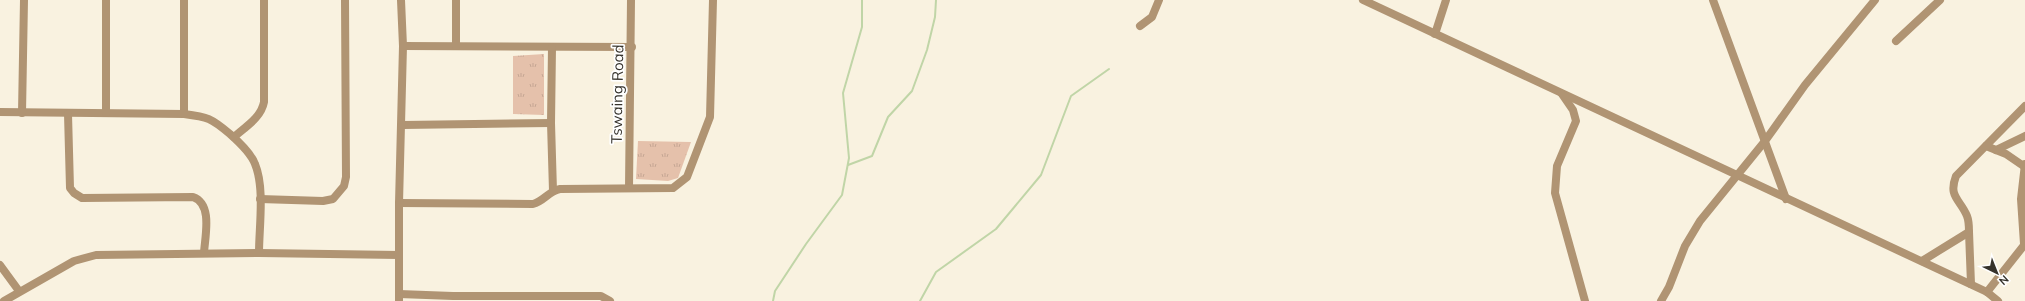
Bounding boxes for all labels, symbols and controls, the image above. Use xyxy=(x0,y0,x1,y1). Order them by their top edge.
street label: Tswaing Road xyxy=(607,44,627,144)
north arrow xyxy=(1977,253,2017,293)
text: N xyxy=(1996,272,2012,288)

